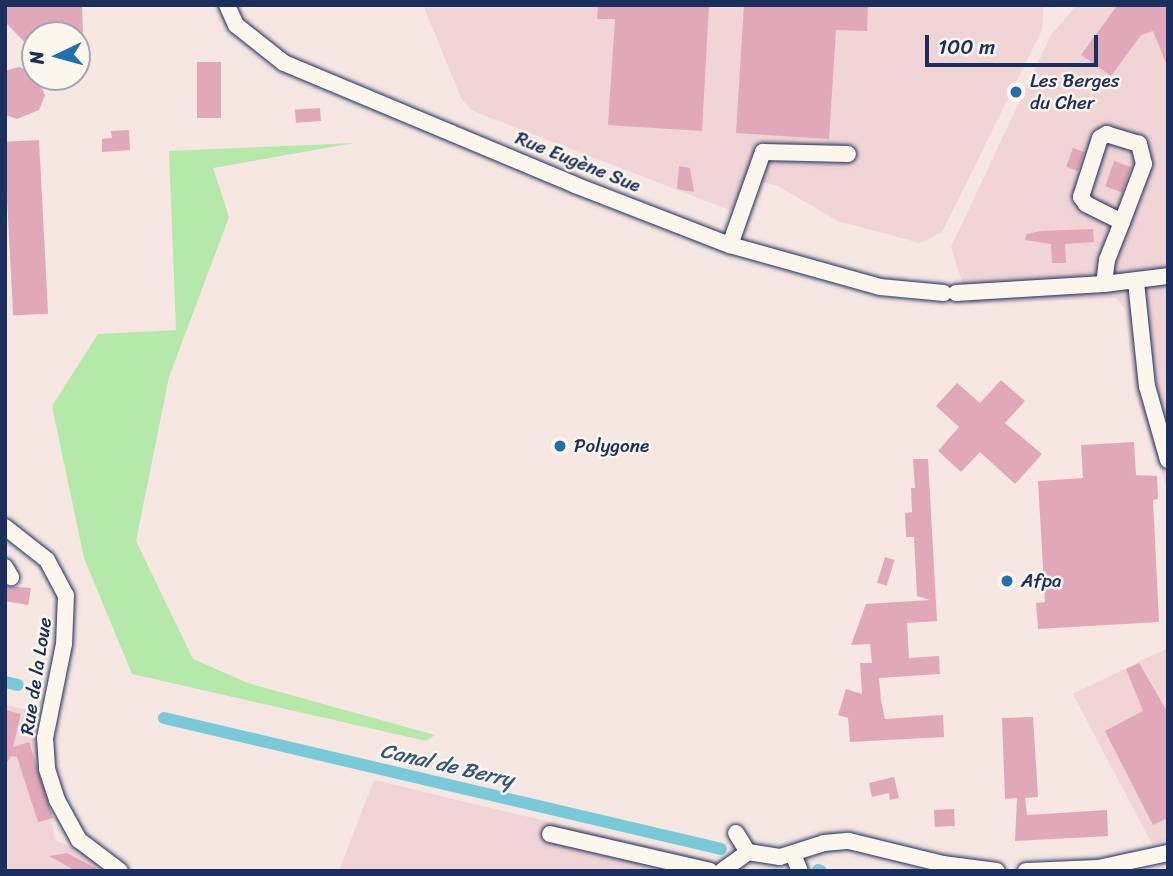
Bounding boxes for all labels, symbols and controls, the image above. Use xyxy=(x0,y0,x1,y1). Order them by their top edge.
north arrow xyxy=(21,21,91,91)
scale bar xyxy=(928,21,1101,65)
text: 100 m xyxy=(938,28,995,66)
text: N xyxy=(20,50,54,66)
place label: Les Berges du Cher xyxy=(1030,70,1119,114)
marker: Les Berges du Cher xyxy=(1008,84,1024,100)
street label: Rue Eugène Sue xyxy=(512,126,644,198)
place label: Polygone xyxy=(574,435,649,457)
marker: Polygone xyxy=(552,438,568,454)
place label: Afpa xyxy=(1021,570,1061,592)
marker: Afpa xyxy=(999,573,1015,589)
street label: Rue de la Loue xyxy=(15,616,57,736)
water label: Canal de Berry xyxy=(378,737,516,793)

